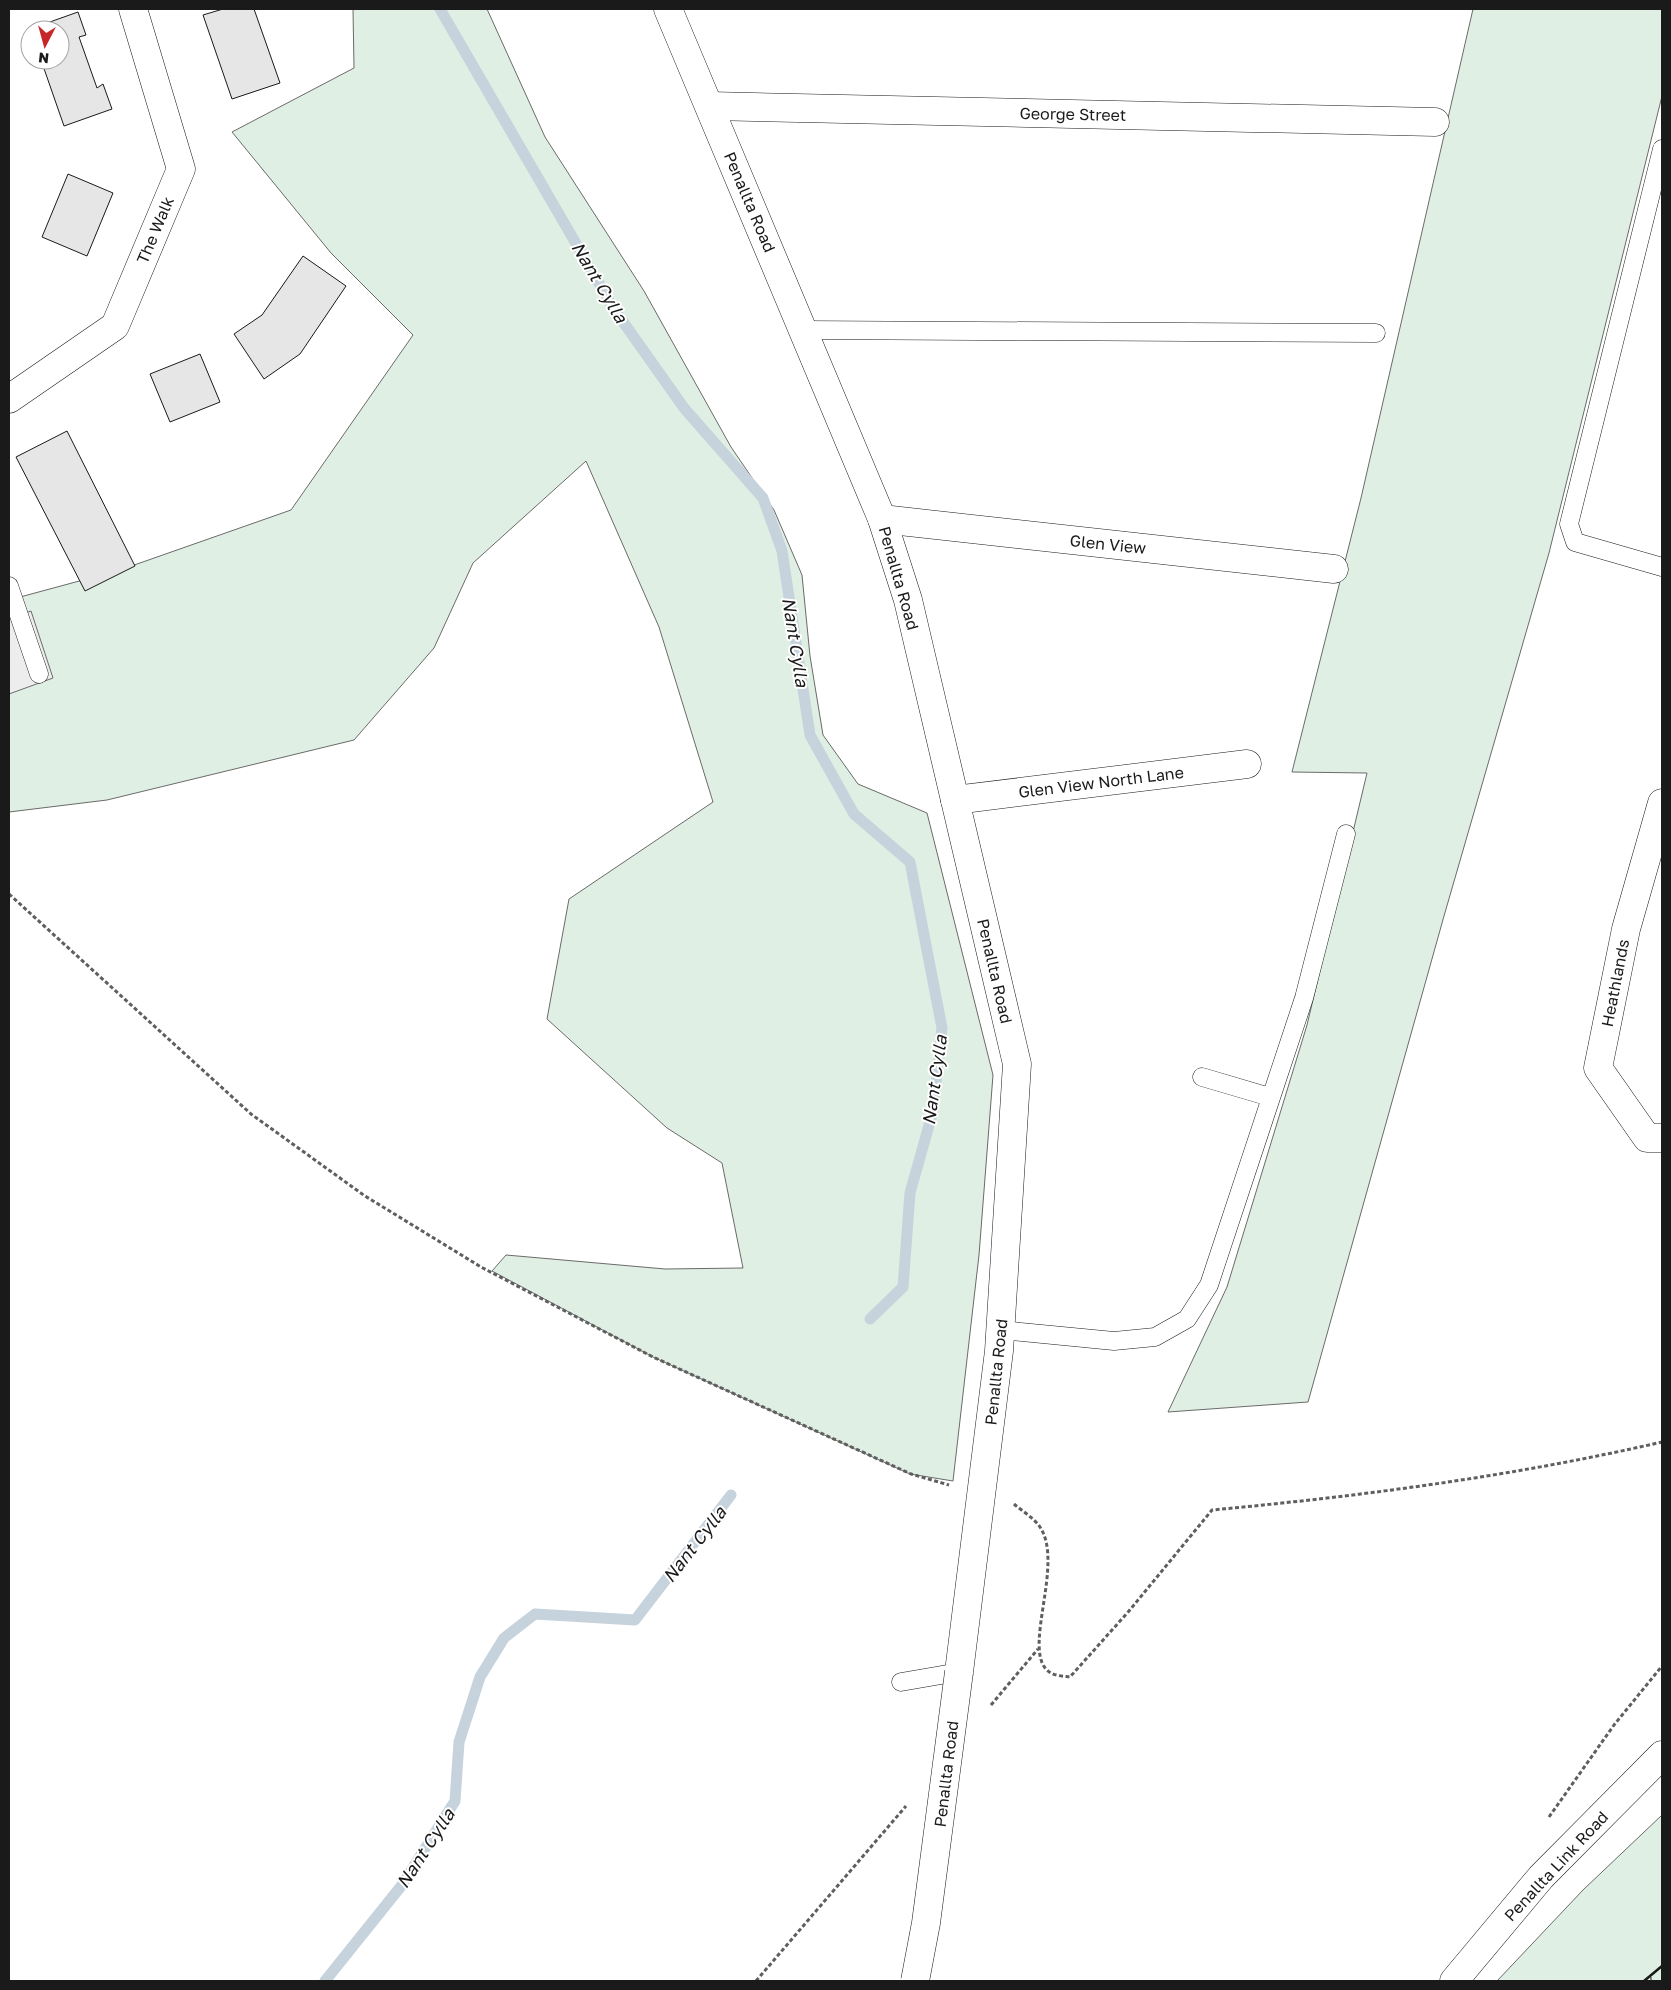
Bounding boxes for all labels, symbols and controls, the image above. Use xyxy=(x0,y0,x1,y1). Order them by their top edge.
north arrow xyxy=(20,20,70,70)
text: N xyxy=(37,49,50,67)
street label: George Street xyxy=(1019,103,1127,125)
street label: Penallta Road xyxy=(720,149,780,255)
street label: The Walk xyxy=(132,193,178,267)
water label: Nant Cylla xyxy=(567,238,633,327)
street label: Penallta Road xyxy=(875,524,923,632)
street label: Glen View xyxy=(1069,530,1147,558)
water label: Nant Cylla xyxy=(778,596,814,689)
street label: Glen View North Lane xyxy=(1017,762,1185,802)
street label: Penallta Road xyxy=(973,917,1017,1025)
street label: Heathlands xyxy=(1597,937,1633,1029)
water label: Nant Cylla xyxy=(917,1033,951,1126)
street label: Penallta Road xyxy=(980,1318,1012,1426)
water label: Nant Cylla xyxy=(657,1501,731,1586)
street label: Penallta Road xyxy=(930,1720,962,1828)
water label: Nant Cylla xyxy=(391,1803,459,1892)
street label: Penallta Link Road xyxy=(1500,1807,1612,1925)

